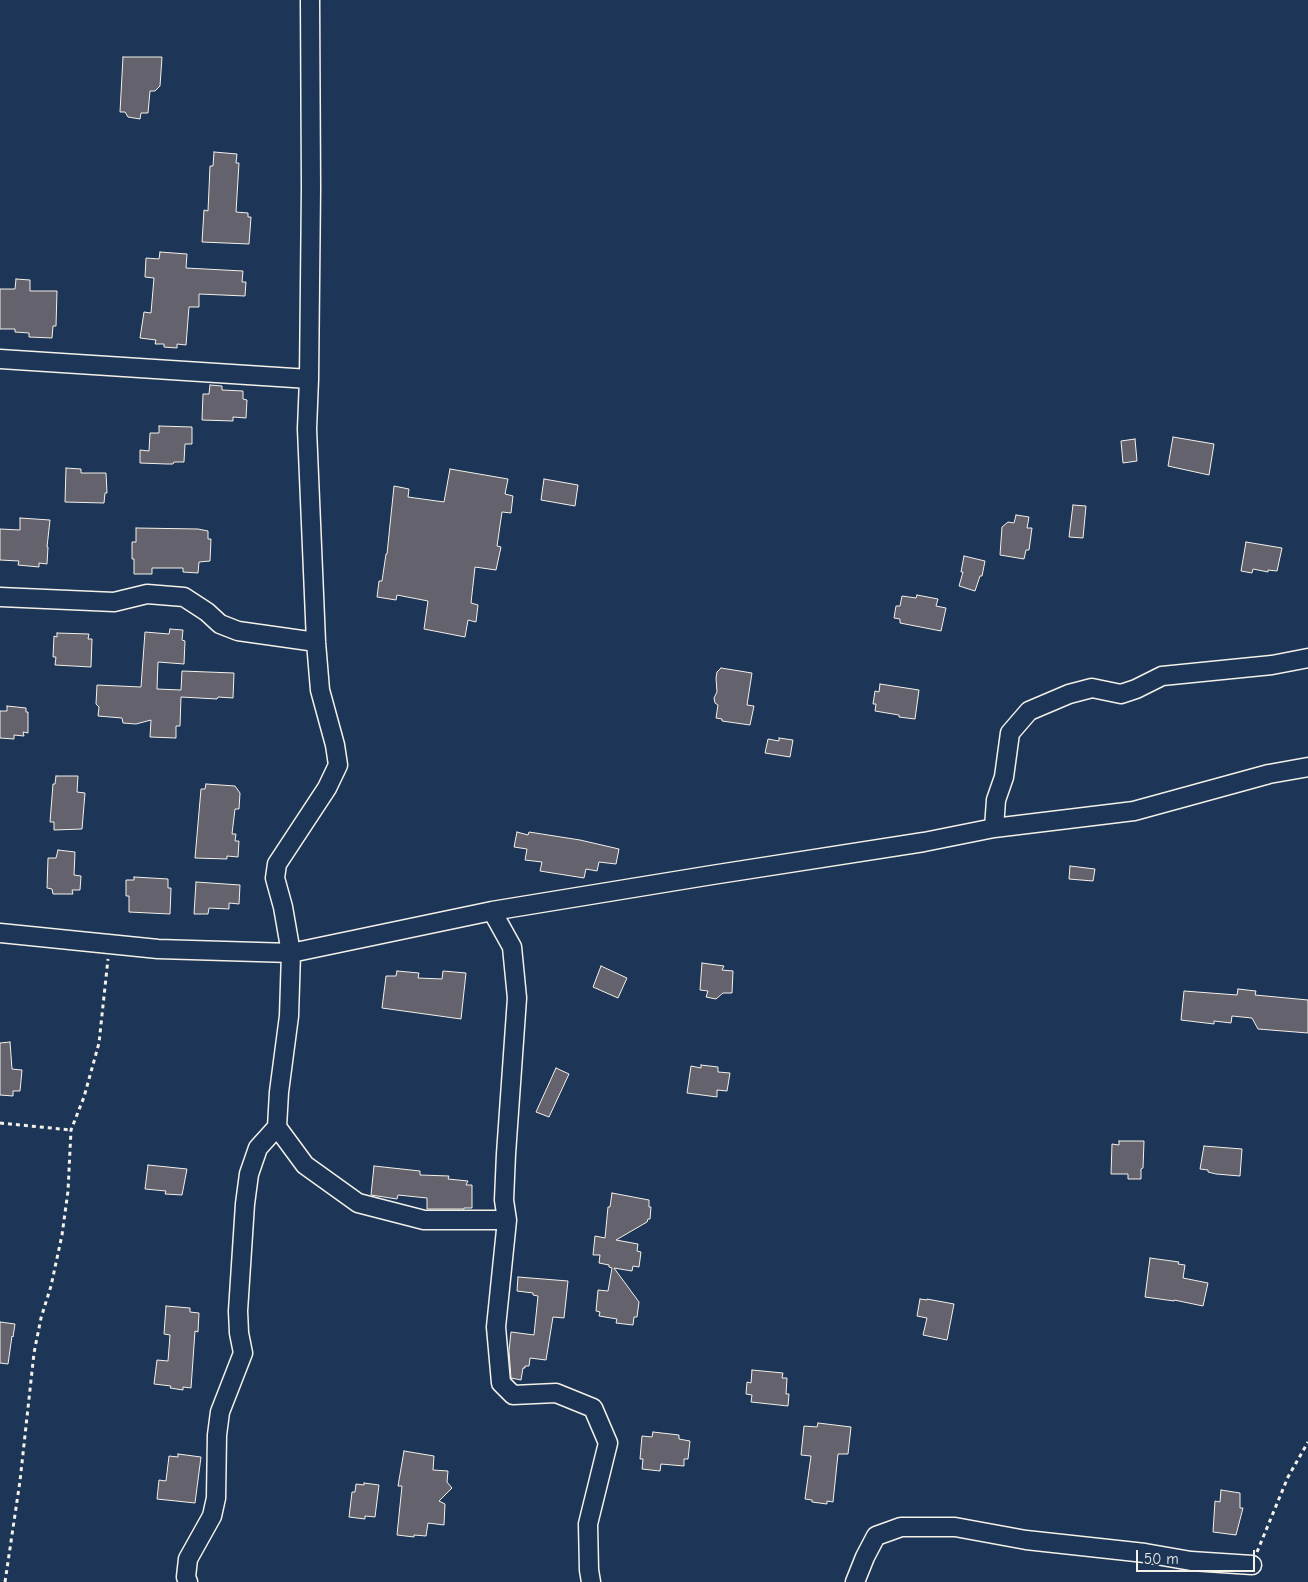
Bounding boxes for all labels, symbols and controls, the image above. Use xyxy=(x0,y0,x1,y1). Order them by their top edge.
scale bar xyxy=(1138,1540,1257,1572)
text: 50 m xyxy=(1144,1550,1179,1568)

